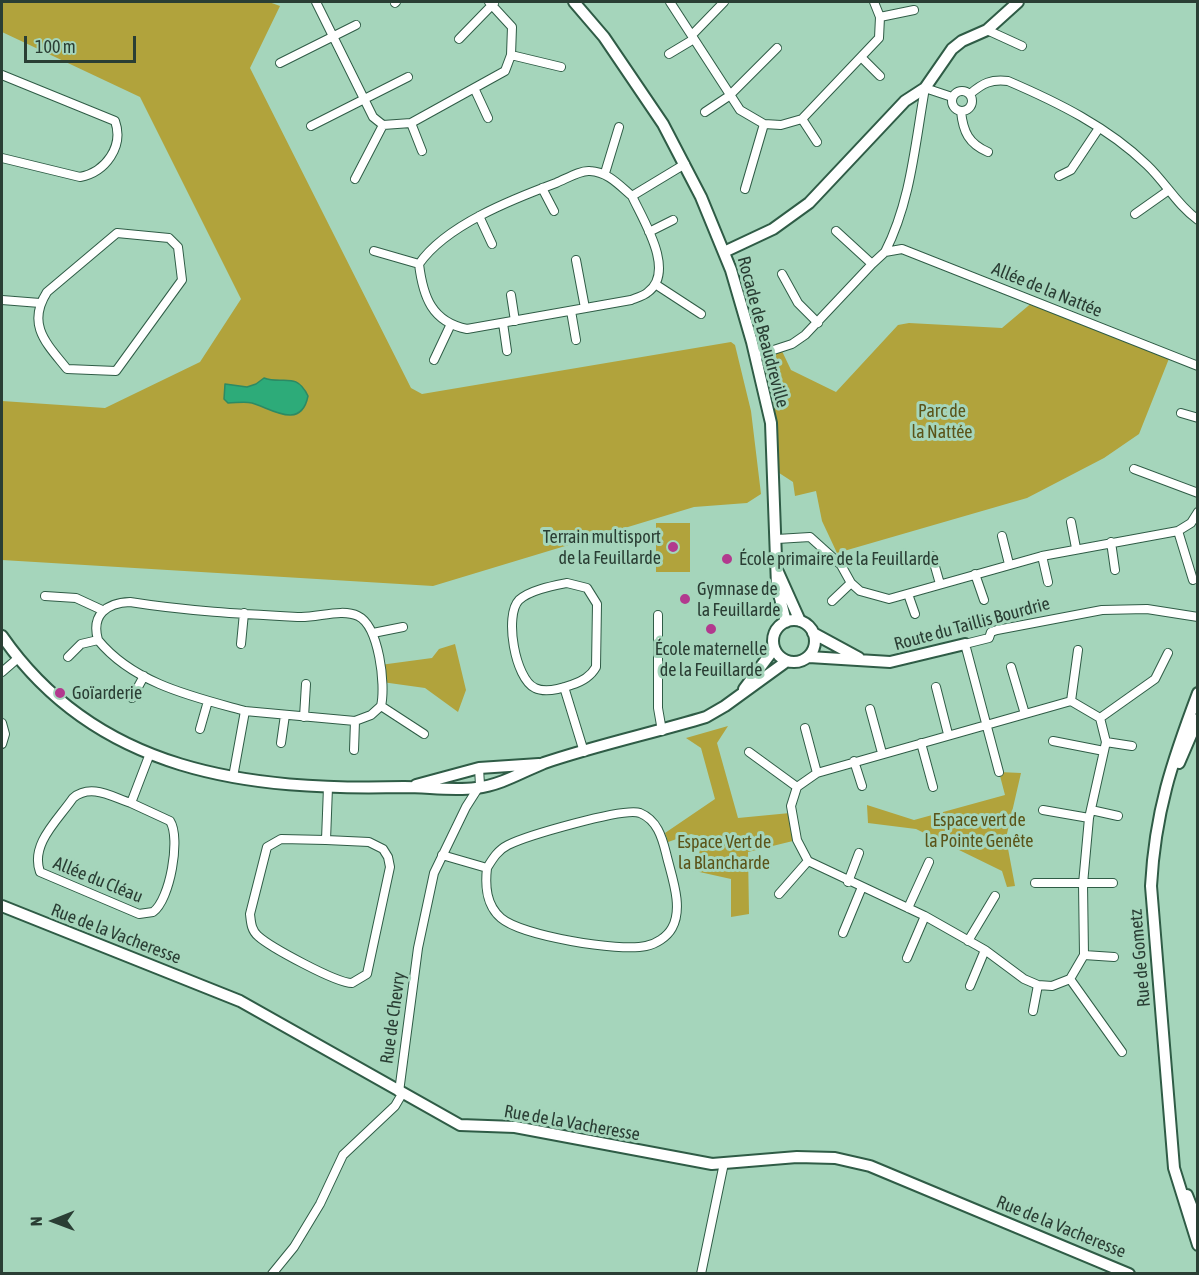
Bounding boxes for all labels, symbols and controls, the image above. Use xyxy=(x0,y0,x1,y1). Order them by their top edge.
scale bar xyxy=(27,24,140,62)
text: 100 m xyxy=(35,36,76,57)
street label: Rocade de Beaudreville xyxy=(732,254,794,410)
street label: Allée de la Nattée xyxy=(989,258,1105,322)
park label: Parc de la Nattée xyxy=(911,400,973,442)
place label: Terrain multisport de la Feuillarde xyxy=(543,526,661,568)
marker: Terrain multisport de la Feuillarde xyxy=(666,540,680,554)
place label: École primaire de la Feuillarde xyxy=(739,548,939,570)
marker: École primaire de la Feuillarde xyxy=(720,552,734,566)
place label: Gymnase de la Feuillarde xyxy=(697,578,780,620)
marker: Gymnase de la Feuillarde xyxy=(678,592,692,606)
street label: Route du Taillis Bourdrie xyxy=(892,593,1052,655)
marker: École maternelle de la Feuillarde xyxy=(704,622,718,636)
place label: École maternelle de la Feuillarde xyxy=(655,638,767,680)
place label: Goïarderie xyxy=(72,682,142,704)
marker: Goïarderie xyxy=(53,686,67,700)
park label: Espace vert de la Pointe Genête xyxy=(924,809,1034,852)
park label: Espace Vert de la Blancharde xyxy=(677,831,771,874)
street label: Allée du Cléau xyxy=(50,852,146,908)
street label: Rue de la Vacheresse xyxy=(48,899,184,969)
street label: Rue de Gometz xyxy=(1125,908,1155,1008)
street label: Rue de Chevry xyxy=(376,971,410,1065)
street label: Rue de la Vacheresse xyxy=(502,1100,642,1146)
north arrow xyxy=(24,1191,84,1251)
street label: Rue de la Vacheresse xyxy=(993,1191,1129,1263)
text: N xyxy=(27,1216,45,1226)

